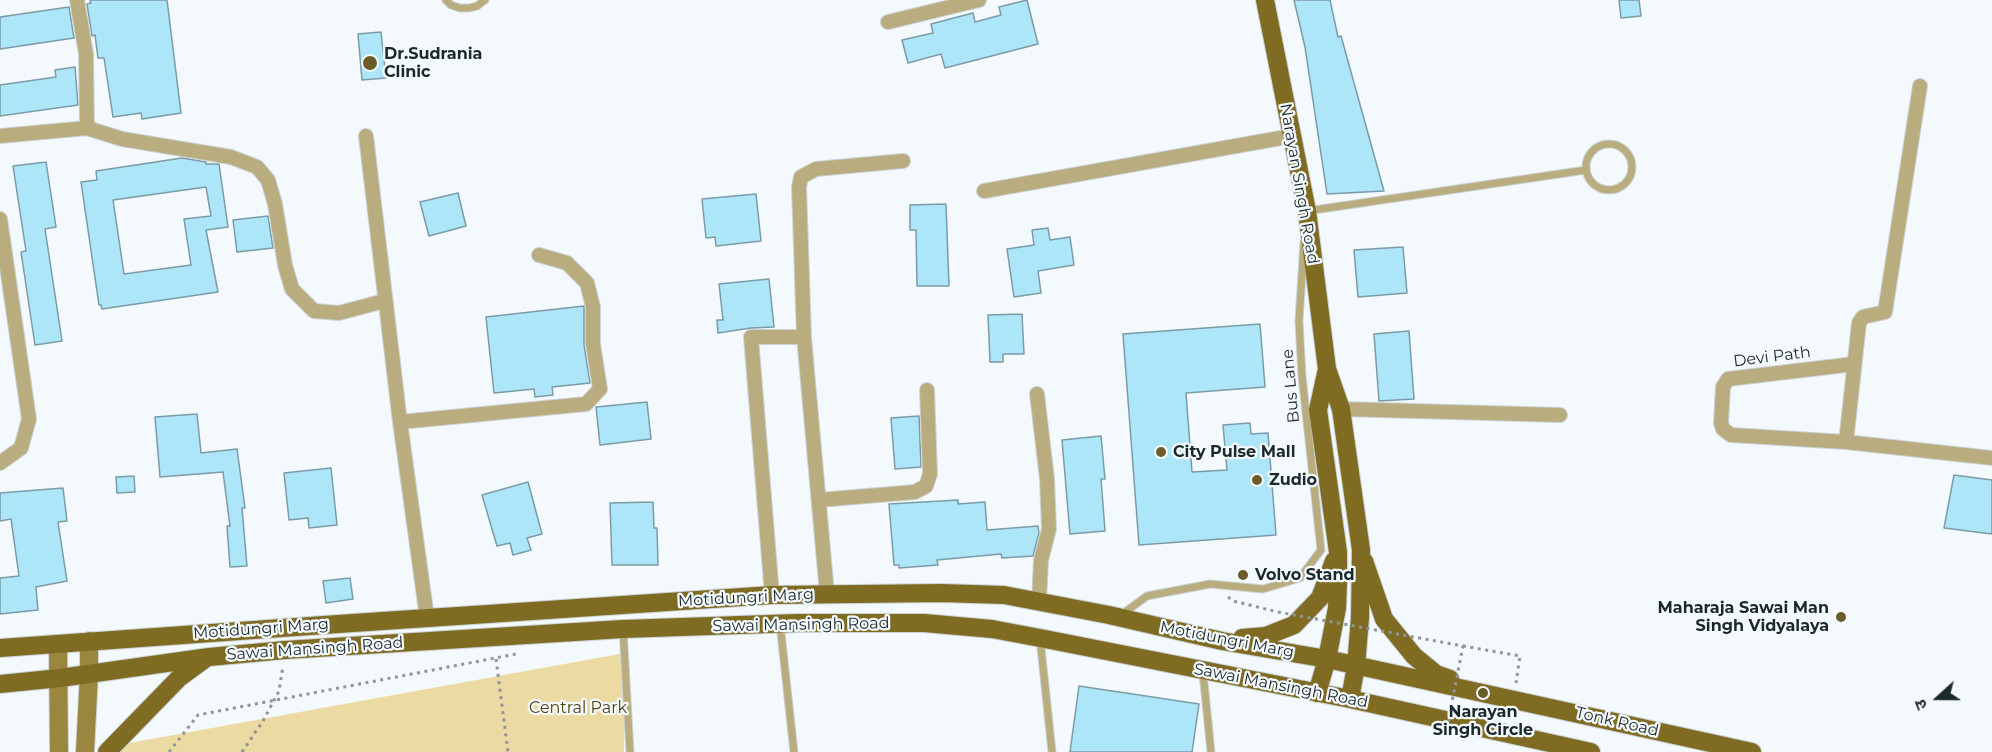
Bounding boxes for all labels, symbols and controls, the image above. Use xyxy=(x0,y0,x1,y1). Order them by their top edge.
place label: Dr.Sudrania Clinic xyxy=(384,44,482,82)
marker: Dr.Sudrania Clinic xyxy=(361,54,379,72)
street label: Narayan Singh Road xyxy=(1275,102,1323,266)
street label: Devi Path xyxy=(1732,343,1812,371)
street label: Bus Lane xyxy=(1278,348,1304,424)
place label: City Pulse Mall xyxy=(1173,442,1295,462)
marker: City Pulse Mall xyxy=(1154,445,1168,459)
place label: Zudio xyxy=(1269,470,1317,490)
marker: Zudio xyxy=(1250,473,1264,487)
place label: Volvo Stand xyxy=(1255,565,1355,585)
marker: Volvo Stand xyxy=(1236,568,1250,582)
street label: Motidungri Marg xyxy=(678,585,814,611)
place label: Maharaja Sawai Man Singh Vidyalaya xyxy=(1657,598,1829,636)
marker: Maharaja Sawai Man Singh Vidyalaya xyxy=(1834,610,1848,624)
street label: Sawai Mansingh Road xyxy=(712,614,890,636)
street label: Motidungri Marg xyxy=(192,615,330,643)
street label: Motidungri Marg xyxy=(1158,618,1296,662)
street label: Sawai Mansingh Road xyxy=(226,633,404,665)
street label: Sawai Mansingh Road xyxy=(1192,660,1370,712)
north arrow xyxy=(1908,668,1968,728)
marker: Narayan Singh Circle xyxy=(1476,686,1490,700)
text: उ xyxy=(1910,697,1931,712)
park label: Central Park xyxy=(529,698,627,718)
place label: Narayan Singh Circle xyxy=(1433,702,1533,740)
street label: Tonk Road xyxy=(1574,703,1660,741)

